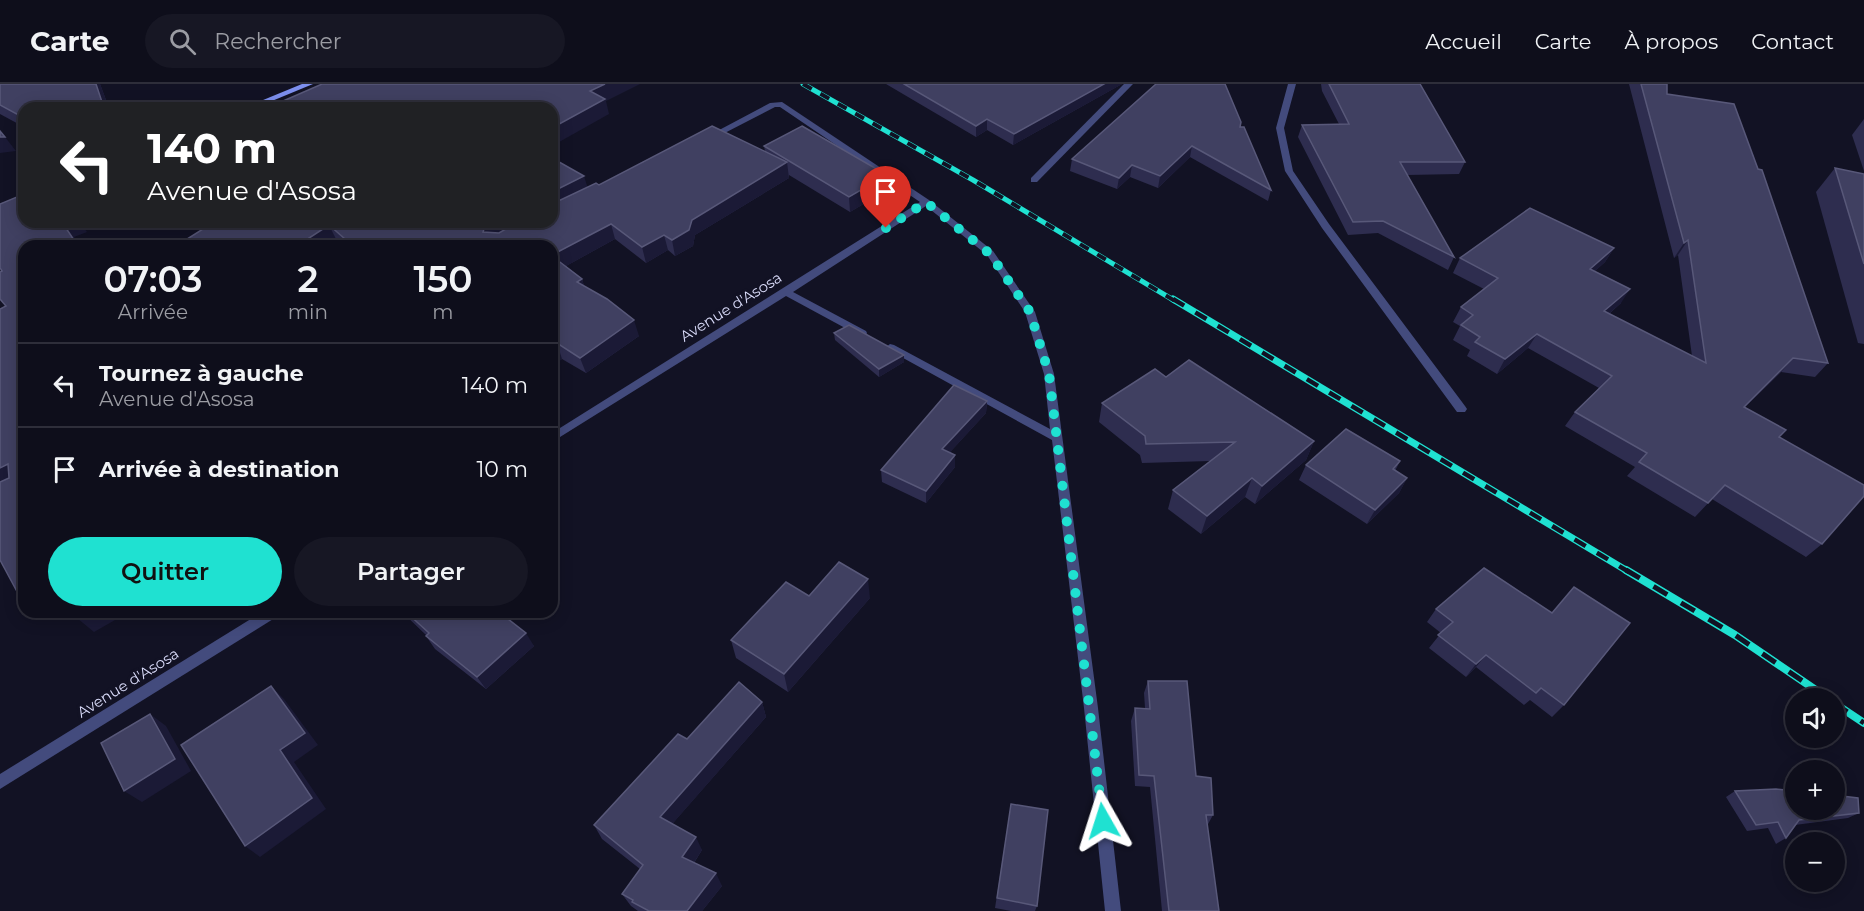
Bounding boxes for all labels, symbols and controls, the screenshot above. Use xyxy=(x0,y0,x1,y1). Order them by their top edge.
search box xyxy=(145,14,565,68)
text: Carte xyxy=(30,24,109,58)
icon: search xyxy=(166,25,199,58)
text: Rechercher xyxy=(214,28,342,55)
text: Accueil xyxy=(1425,29,1502,54)
text: Carte xyxy=(1535,29,1591,54)
text: À propos xyxy=(1624,29,1718,54)
text: Contact xyxy=(1751,29,1834,54)
text: 140 m xyxy=(147,122,277,174)
icon: left xyxy=(48,126,126,204)
pin xyxy=(860,166,911,228)
text: Avenue d'Asosa xyxy=(147,174,357,207)
icon: arrive xyxy=(869,175,902,208)
text: 07:03 xyxy=(104,257,202,301)
text: 2 xyxy=(297,257,318,301)
text: 150 xyxy=(413,257,472,301)
street label: Avenue d'Asosa xyxy=(676,268,785,346)
text: Arrivée xyxy=(118,300,188,324)
text: min xyxy=(288,300,328,324)
text: m xyxy=(432,300,454,324)
text: Tournez à gauche xyxy=(99,360,304,387)
icon: left xyxy=(48,369,81,402)
text: 140 m xyxy=(462,372,528,399)
text: Avenue d'Asosa xyxy=(99,387,255,411)
icon: arrive xyxy=(48,453,81,486)
text: Arrivée à destination xyxy=(99,456,339,483)
text: 10 m xyxy=(476,456,528,483)
button: Quitter xyxy=(48,537,282,606)
button: Partager xyxy=(294,537,528,606)
street label: Avenue d'Asosa xyxy=(73,644,182,722)
map controls xyxy=(1785,688,1845,892)
button: sound xyxy=(1785,688,1845,748)
button: + xyxy=(1785,760,1845,820)
position arrow xyxy=(1071,789,1135,853)
button: − xyxy=(1785,832,1845,892)

